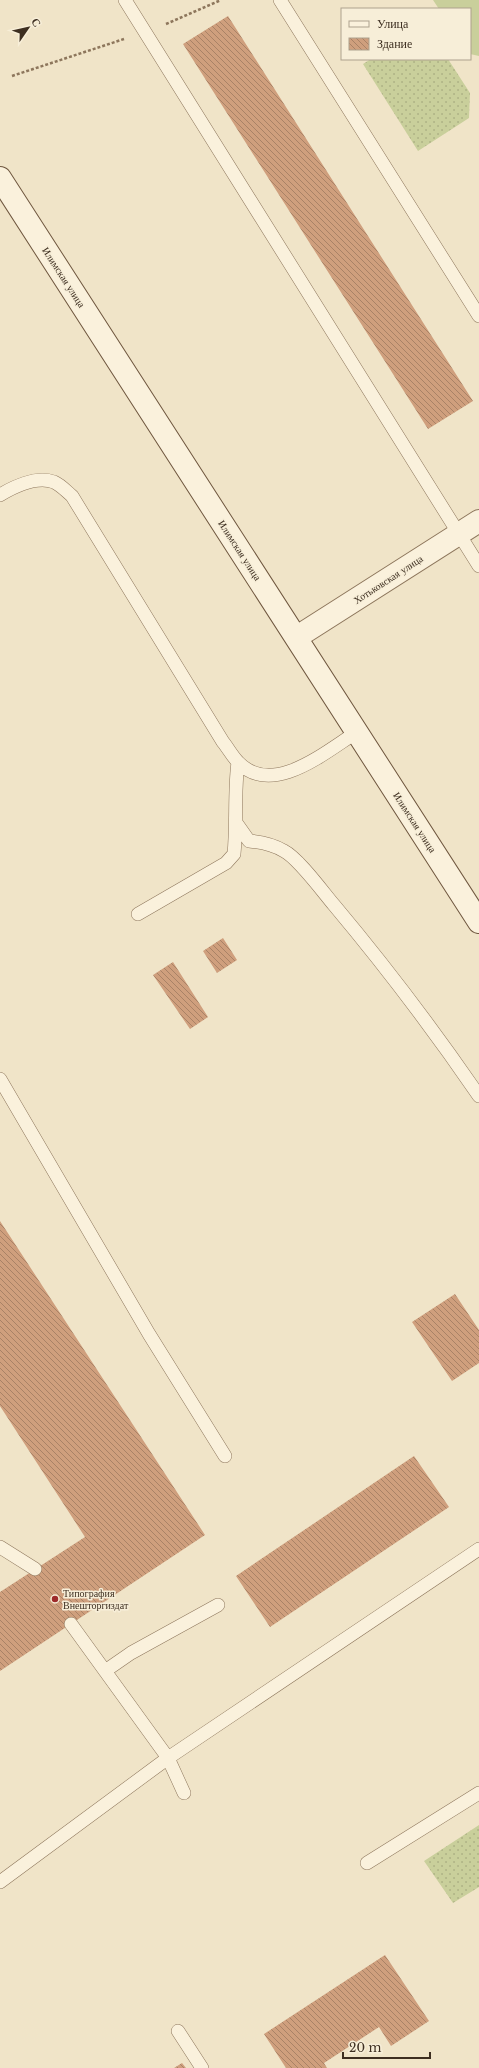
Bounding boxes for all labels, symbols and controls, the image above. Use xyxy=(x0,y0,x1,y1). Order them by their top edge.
north arrow xyxy=(8,8,48,48)
legend xyxy=(341,8,471,60)
text: С xyxy=(28,15,44,30)
text: Улица xyxy=(377,16,409,31)
text: Здание xyxy=(377,36,412,51)
street label: Илимская улица xyxy=(39,245,88,310)
street label: Илимская улица xyxy=(215,518,264,583)
street label: Хотьковская улица xyxy=(351,552,426,607)
street label: Илимская улица xyxy=(390,790,439,855)
place label: Типография Внешторгиздат xyxy=(63,1587,129,1612)
marker: Типография Внешторгиздат xyxy=(50,1594,60,1604)
scale bar xyxy=(343,2034,430,2060)
text: 20 m xyxy=(349,2040,381,2055)

